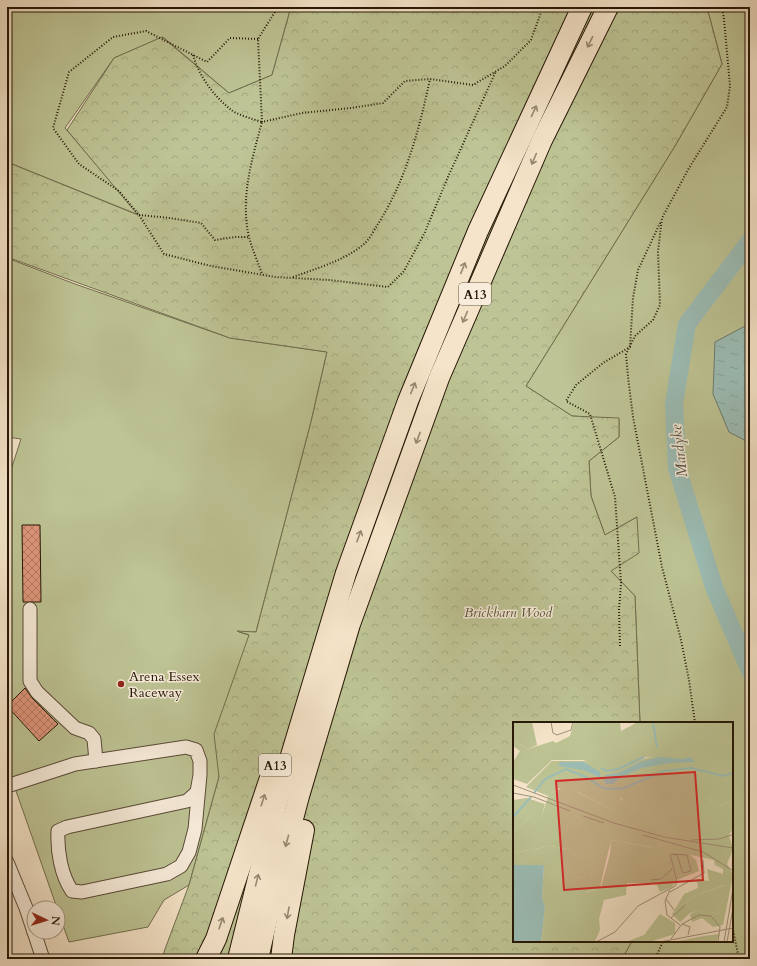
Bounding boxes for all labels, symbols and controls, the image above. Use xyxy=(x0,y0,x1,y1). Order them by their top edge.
one-way arrow xyxy=(586,36,594,48)
one-way arrow xyxy=(531,105,538,117)
one-way arrow xyxy=(529,152,537,164)
one-way arrow xyxy=(459,262,467,274)
road number: A13 xyxy=(459,283,491,305)
one-way arrow xyxy=(461,310,469,322)
one-way arrow xyxy=(410,382,418,394)
water label: Mardyke xyxy=(666,423,692,479)
one-way arrow xyxy=(413,431,421,443)
one-way arrow xyxy=(356,530,363,543)
park label: Brickbarn Wood xyxy=(464,603,553,622)
place label: Arena Essex Raceway xyxy=(129,667,200,702)
marker: Arena Essex Raceway xyxy=(116,679,126,689)
inset map xyxy=(513,722,733,942)
road number: A13 xyxy=(259,754,291,776)
one-way arrow xyxy=(260,794,267,807)
one-way arrow xyxy=(283,834,291,847)
one-way arrow xyxy=(254,874,261,887)
north arrow xyxy=(26,900,66,940)
one-way arrow xyxy=(284,906,292,919)
text: N xyxy=(48,915,63,926)
one-way arrow xyxy=(218,917,225,930)

